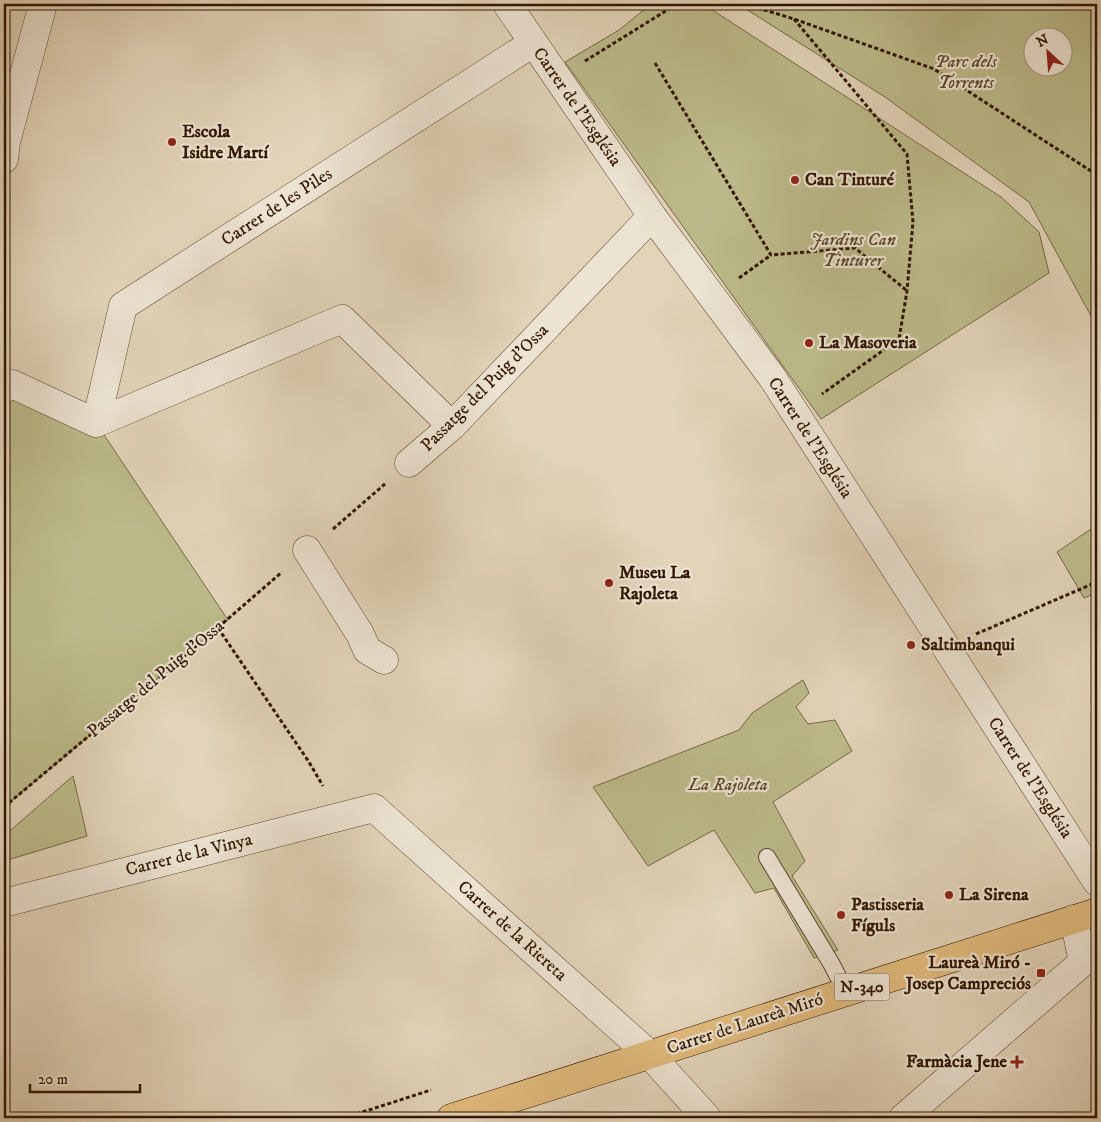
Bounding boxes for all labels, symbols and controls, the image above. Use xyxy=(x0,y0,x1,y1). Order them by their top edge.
north arrow xyxy=(1024,28,1074,78)
text: N xyxy=(1034,30,1052,52)
street label: Carrer de l'Església xyxy=(528,43,626,171)
park label: Parc dels Torrents xyxy=(935,51,997,94)
place label: Escola Isidre Martí xyxy=(182,121,270,164)
marker: Escola Isidre Martí xyxy=(166,136,178,148)
street label: Carrer de les Piles xyxy=(217,163,337,251)
place label: Can Tinturé xyxy=(805,169,895,191)
marker: Can Tinturé xyxy=(789,174,801,186)
park label: Jardins Can Tinturer xyxy=(810,229,896,272)
street label: Passatge del Puig d'Ossa xyxy=(417,319,554,456)
place label: La Masoveria xyxy=(819,332,917,354)
marker: La Masoveria xyxy=(803,337,815,349)
street label: Carrer de l'Església xyxy=(763,373,858,503)
place label: Museu La Rajoleta xyxy=(619,562,691,605)
marker: Museu La Rajoleta xyxy=(603,577,615,589)
street label: Passatge del Puig d'Ossa xyxy=(83,615,229,743)
place label: Saltimbanqui xyxy=(921,634,1015,656)
marker: Saltimbanqui xyxy=(905,639,917,651)
street label: Carrer de l'Església xyxy=(983,713,1078,843)
park label: La Rajoleta xyxy=(687,774,768,796)
street label: Carrer de la Vinya xyxy=(123,829,255,881)
street label: Carrer de la Riereta xyxy=(453,876,572,986)
place label: La Sirena xyxy=(959,884,1029,906)
marker: La Sirena xyxy=(943,889,955,901)
place label: Pastisseria Fíguls xyxy=(851,894,924,937)
marker: Pastisseria Fíguls xyxy=(835,909,847,921)
place label: Laureà Miró - Josep Campreciós xyxy=(904,952,1031,995)
marker: Laureà Miró - Josep Campreciós xyxy=(1035,967,1047,979)
road number: N-340 xyxy=(834,974,890,1000)
street label: Carrer de Laureà Miró xyxy=(664,988,826,1060)
place label: Farmàcia Jene xyxy=(906,1051,1008,1073)
marker: Farmàcia Jene xyxy=(1011,1056,1023,1068)
scale bar xyxy=(30,1062,140,1094)
text: 20 m xyxy=(38,1070,68,1089)

